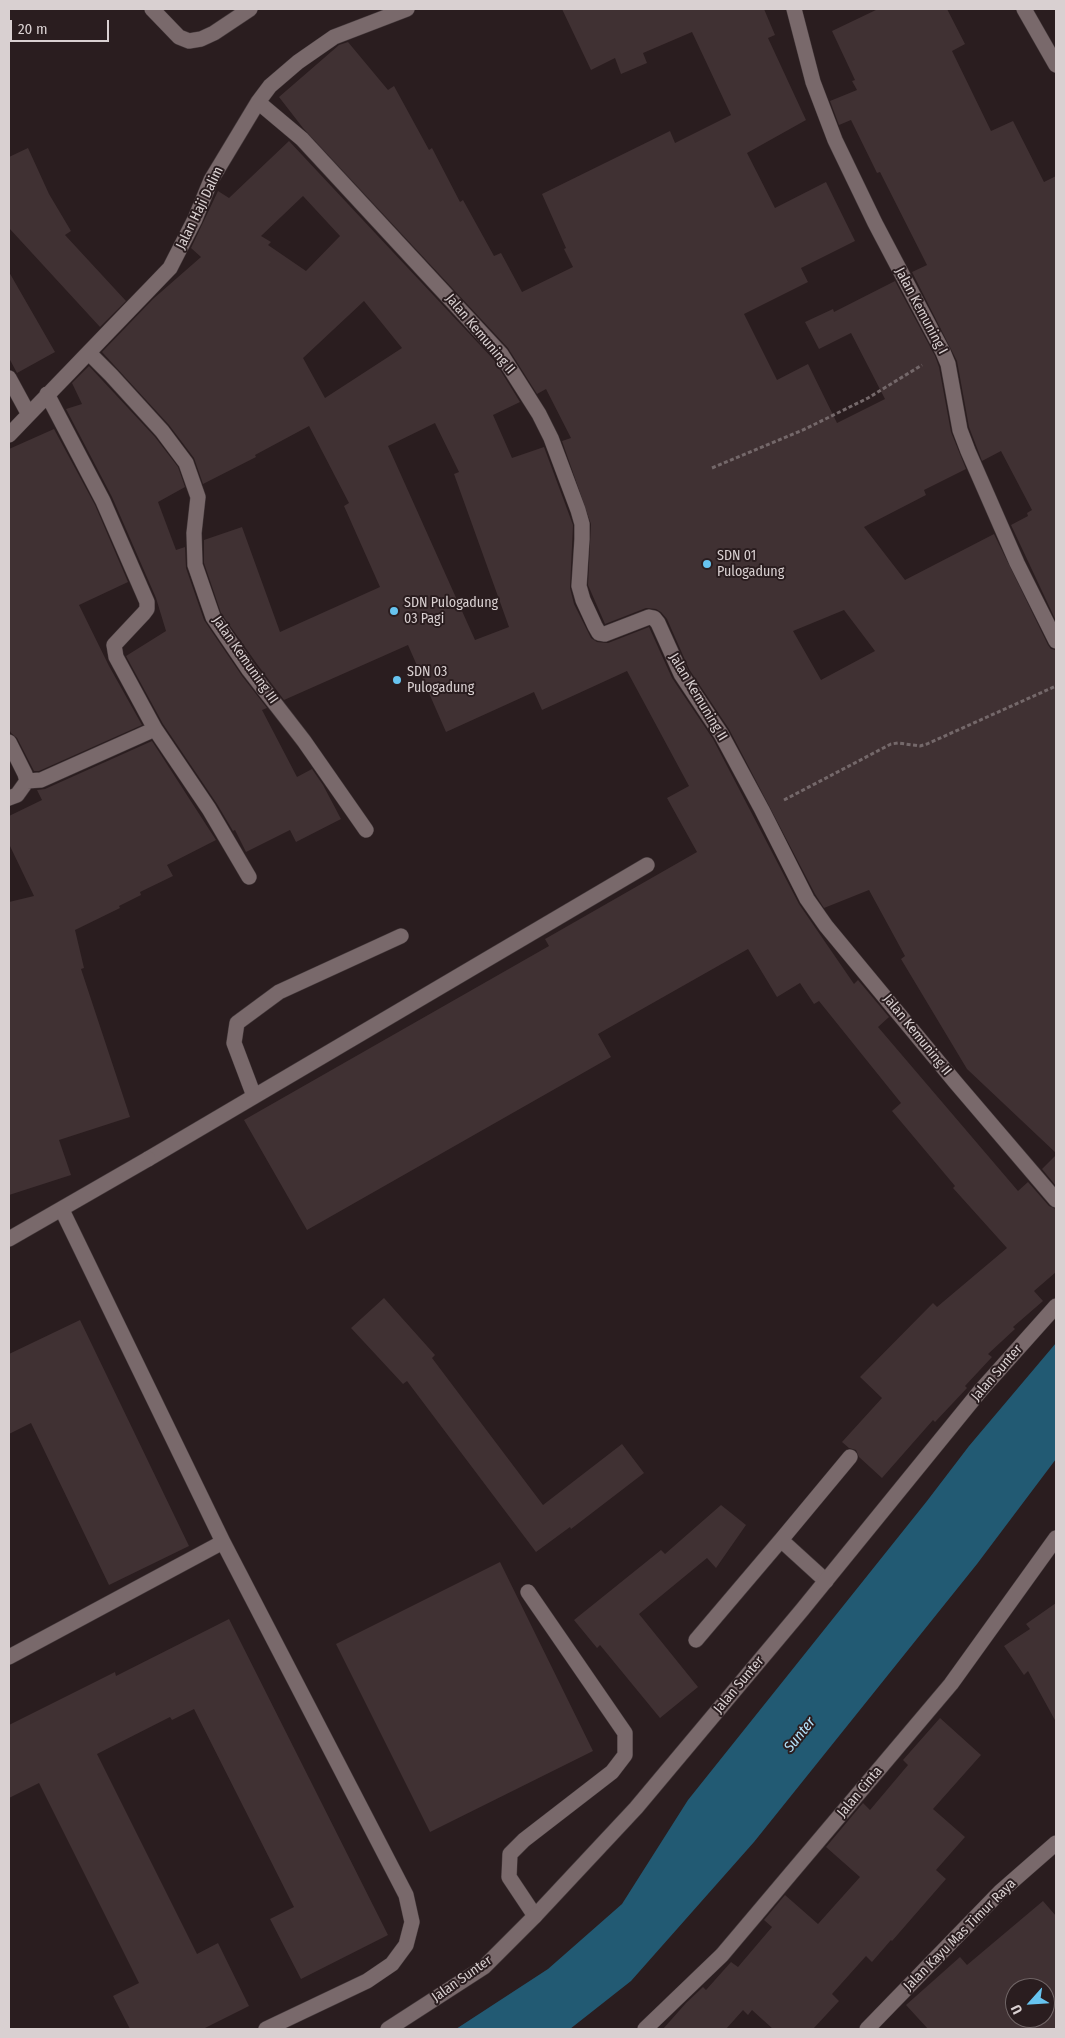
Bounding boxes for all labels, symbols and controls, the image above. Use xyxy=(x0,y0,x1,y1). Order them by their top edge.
scale bar xyxy=(12,10,111,42)
text: 20 m xyxy=(18,20,48,38)
street label: Jalan Haji Dalim xyxy=(173,164,227,252)
street label: Jalan Kemuning I xyxy=(891,265,951,357)
street label: Jalan Kemuning II xyxy=(442,291,518,377)
place label: SDN 01 Pulogadung xyxy=(717,548,784,580)
marker: SDN 01 Pulogadung xyxy=(701,558,713,570)
place label: SDN Pulogadung 03 Pagi xyxy=(404,595,498,628)
marker: SDN Pulogadung 03 Pagi xyxy=(388,605,400,617)
street label: Jalan Kemuning III xyxy=(209,613,281,707)
street label: Jalan Kemuning II xyxy=(665,650,731,744)
place label: SDN 03 Pulogadung xyxy=(407,664,474,696)
marker: SDN 03 Pulogadung xyxy=(391,674,403,686)
street label: Jalan Kemuning II xyxy=(879,991,955,1079)
street label: Jalan Sunter xyxy=(968,1341,1026,1405)
street label: Jalan Sunter xyxy=(710,1653,768,1717)
water label: Sunter xyxy=(780,1714,820,1756)
street label: Jalan Cinta xyxy=(834,1763,886,1821)
street label: Jalan Kayu Mas Timur Raya xyxy=(900,1875,1020,1995)
street label: Jalan Sunter xyxy=(429,1952,495,2006)
north arrow xyxy=(1005,1978,1055,2028)
text: U xyxy=(1008,2002,1026,2017)

